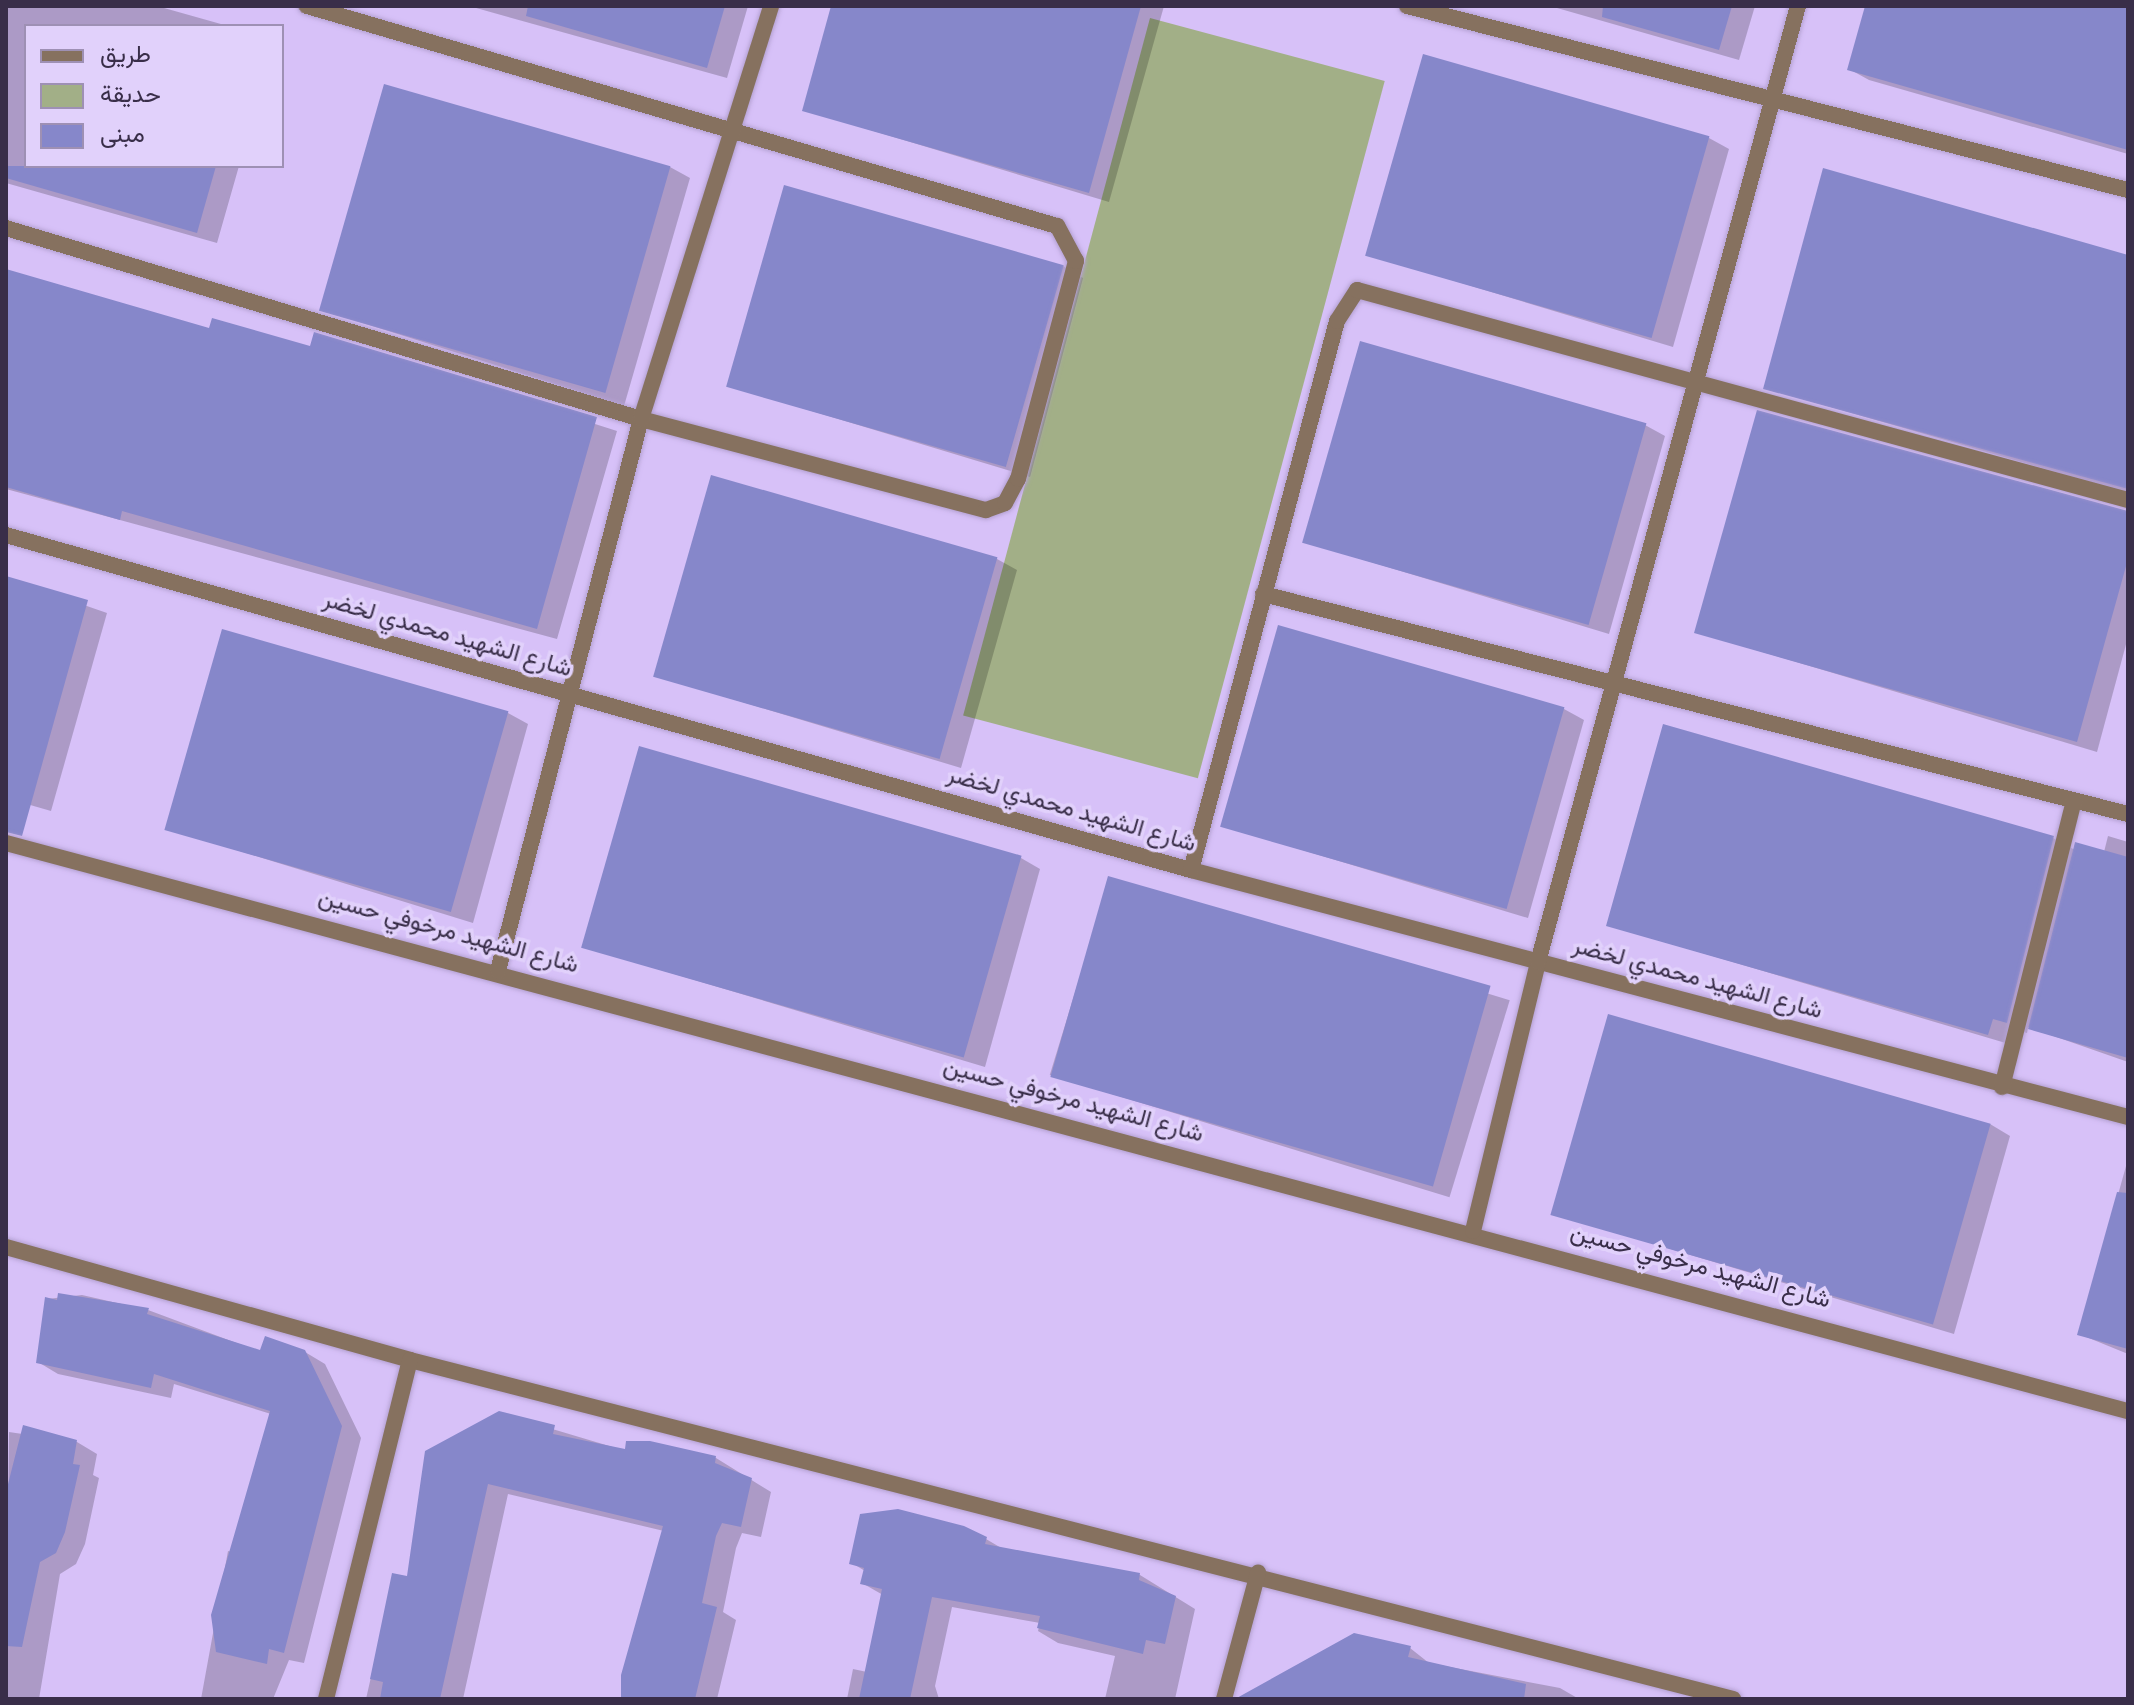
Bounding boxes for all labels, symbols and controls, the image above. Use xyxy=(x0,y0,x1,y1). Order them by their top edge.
legend xyxy=(24,24,284,168)
text: طريق xyxy=(100,41,151,71)
text: حديقة xyxy=(100,81,161,111)
text: مبنى xyxy=(100,121,145,151)
street label: شارع الشهيد محمدي لخضر xyxy=(319,587,575,685)
street label: شارع الشهيد محمدي لخضر xyxy=(943,762,1199,860)
street label: شارع الشهيد مرخوفي حسين xyxy=(315,884,581,982)
street label: شارع الشهيد محمدي لخضر xyxy=(1569,933,1825,1027)
street label: شارع الشهيد مرخوفي حسين xyxy=(940,1053,1206,1151)
street label: شارع الشهيد مرخوفي حسين xyxy=(1567,1219,1833,1317)

